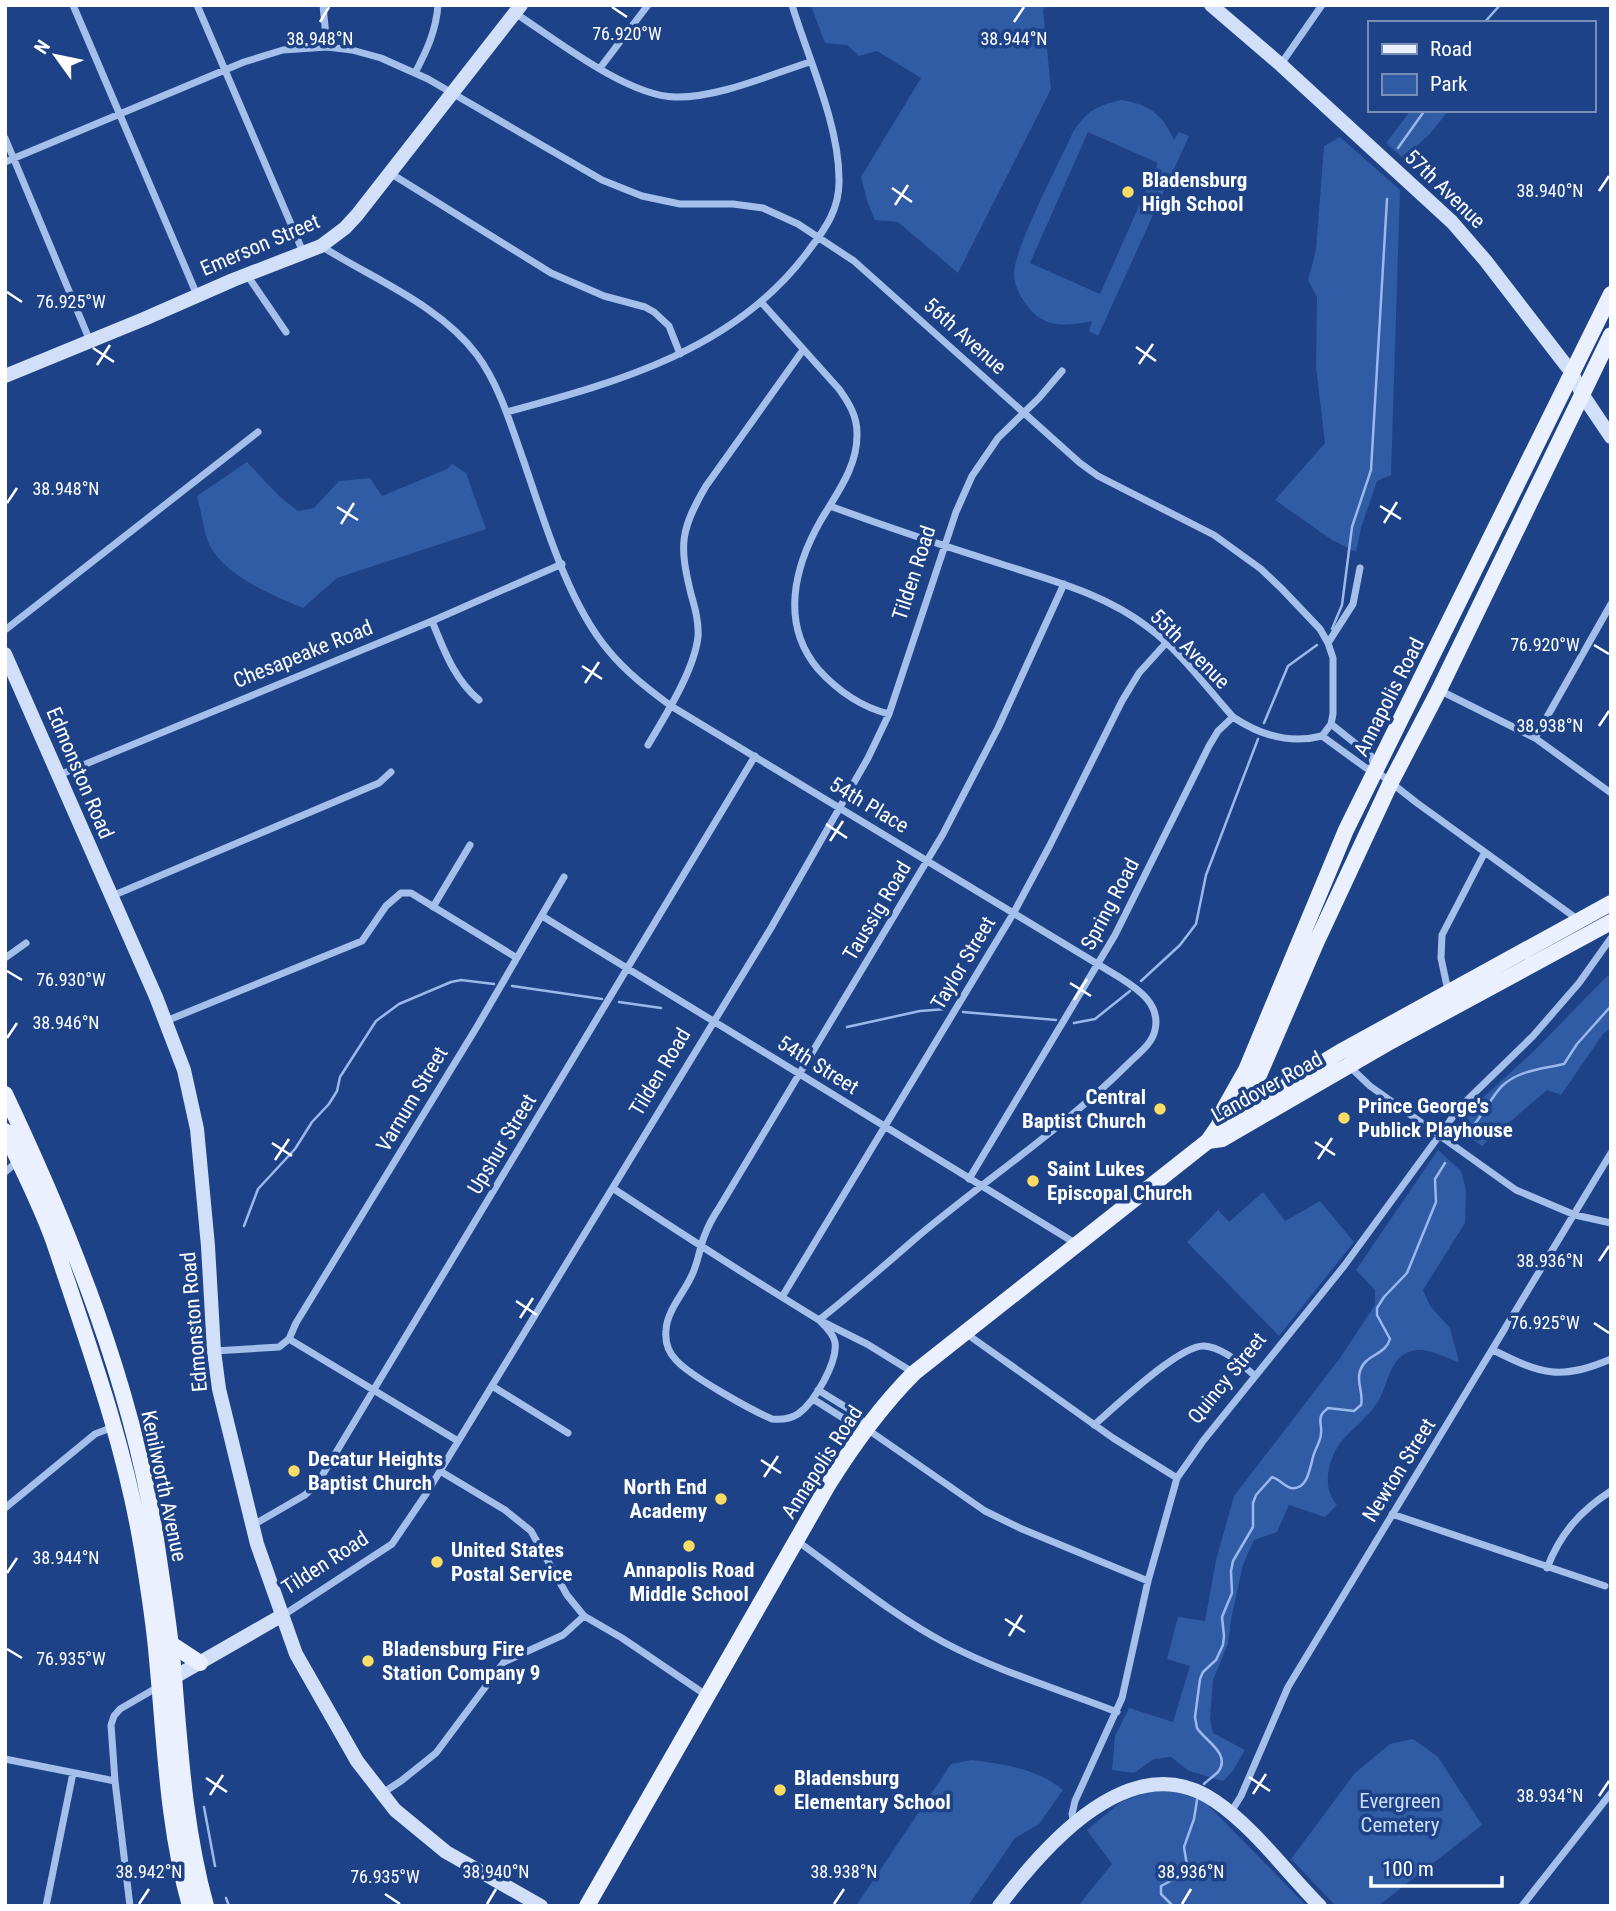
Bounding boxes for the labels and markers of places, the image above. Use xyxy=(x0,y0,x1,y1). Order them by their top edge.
place label: Bladensburg High School xyxy=(1142,168,1247,216)
marker: Bladensburg High School xyxy=(1120,184,1136,200)
place label: Central Baptist Church xyxy=(1022,1085,1146,1133)
place label: Prince George's Publick Playhouse xyxy=(1358,1094,1513,1142)
marker: Central Baptist Church xyxy=(1152,1101,1168,1117)
marker: Prince George's Publick Playhouse xyxy=(1336,1110,1352,1126)
place label: Saint Lukes Episcopal Church xyxy=(1047,1157,1192,1205)
marker: Saint Lukes Episcopal Church xyxy=(1025,1173,1041,1189)
place label: Decatur Heights Baptist Church xyxy=(308,1447,443,1495)
marker: Decatur Heights Baptist Church xyxy=(286,1463,302,1479)
place label: North End Academy xyxy=(624,1475,708,1523)
marker: North End Academy xyxy=(713,1491,729,1507)
place label: United States Postal Service xyxy=(451,1538,572,1586)
marker: Annapolis Road Middle School xyxy=(681,1538,697,1554)
marker: United States Postal Service xyxy=(429,1554,445,1570)
place label: Annapolis Road Middle School xyxy=(624,1558,754,1606)
place label: Bladensburg Fire Station Company 9 xyxy=(382,1637,540,1685)
marker: Bladensburg Fire Station Company 9 xyxy=(360,1653,376,1669)
place label: Bladensburg Elementary School xyxy=(794,1766,951,1814)
marker: Bladensburg Elementary School xyxy=(772,1782,788,1798)

